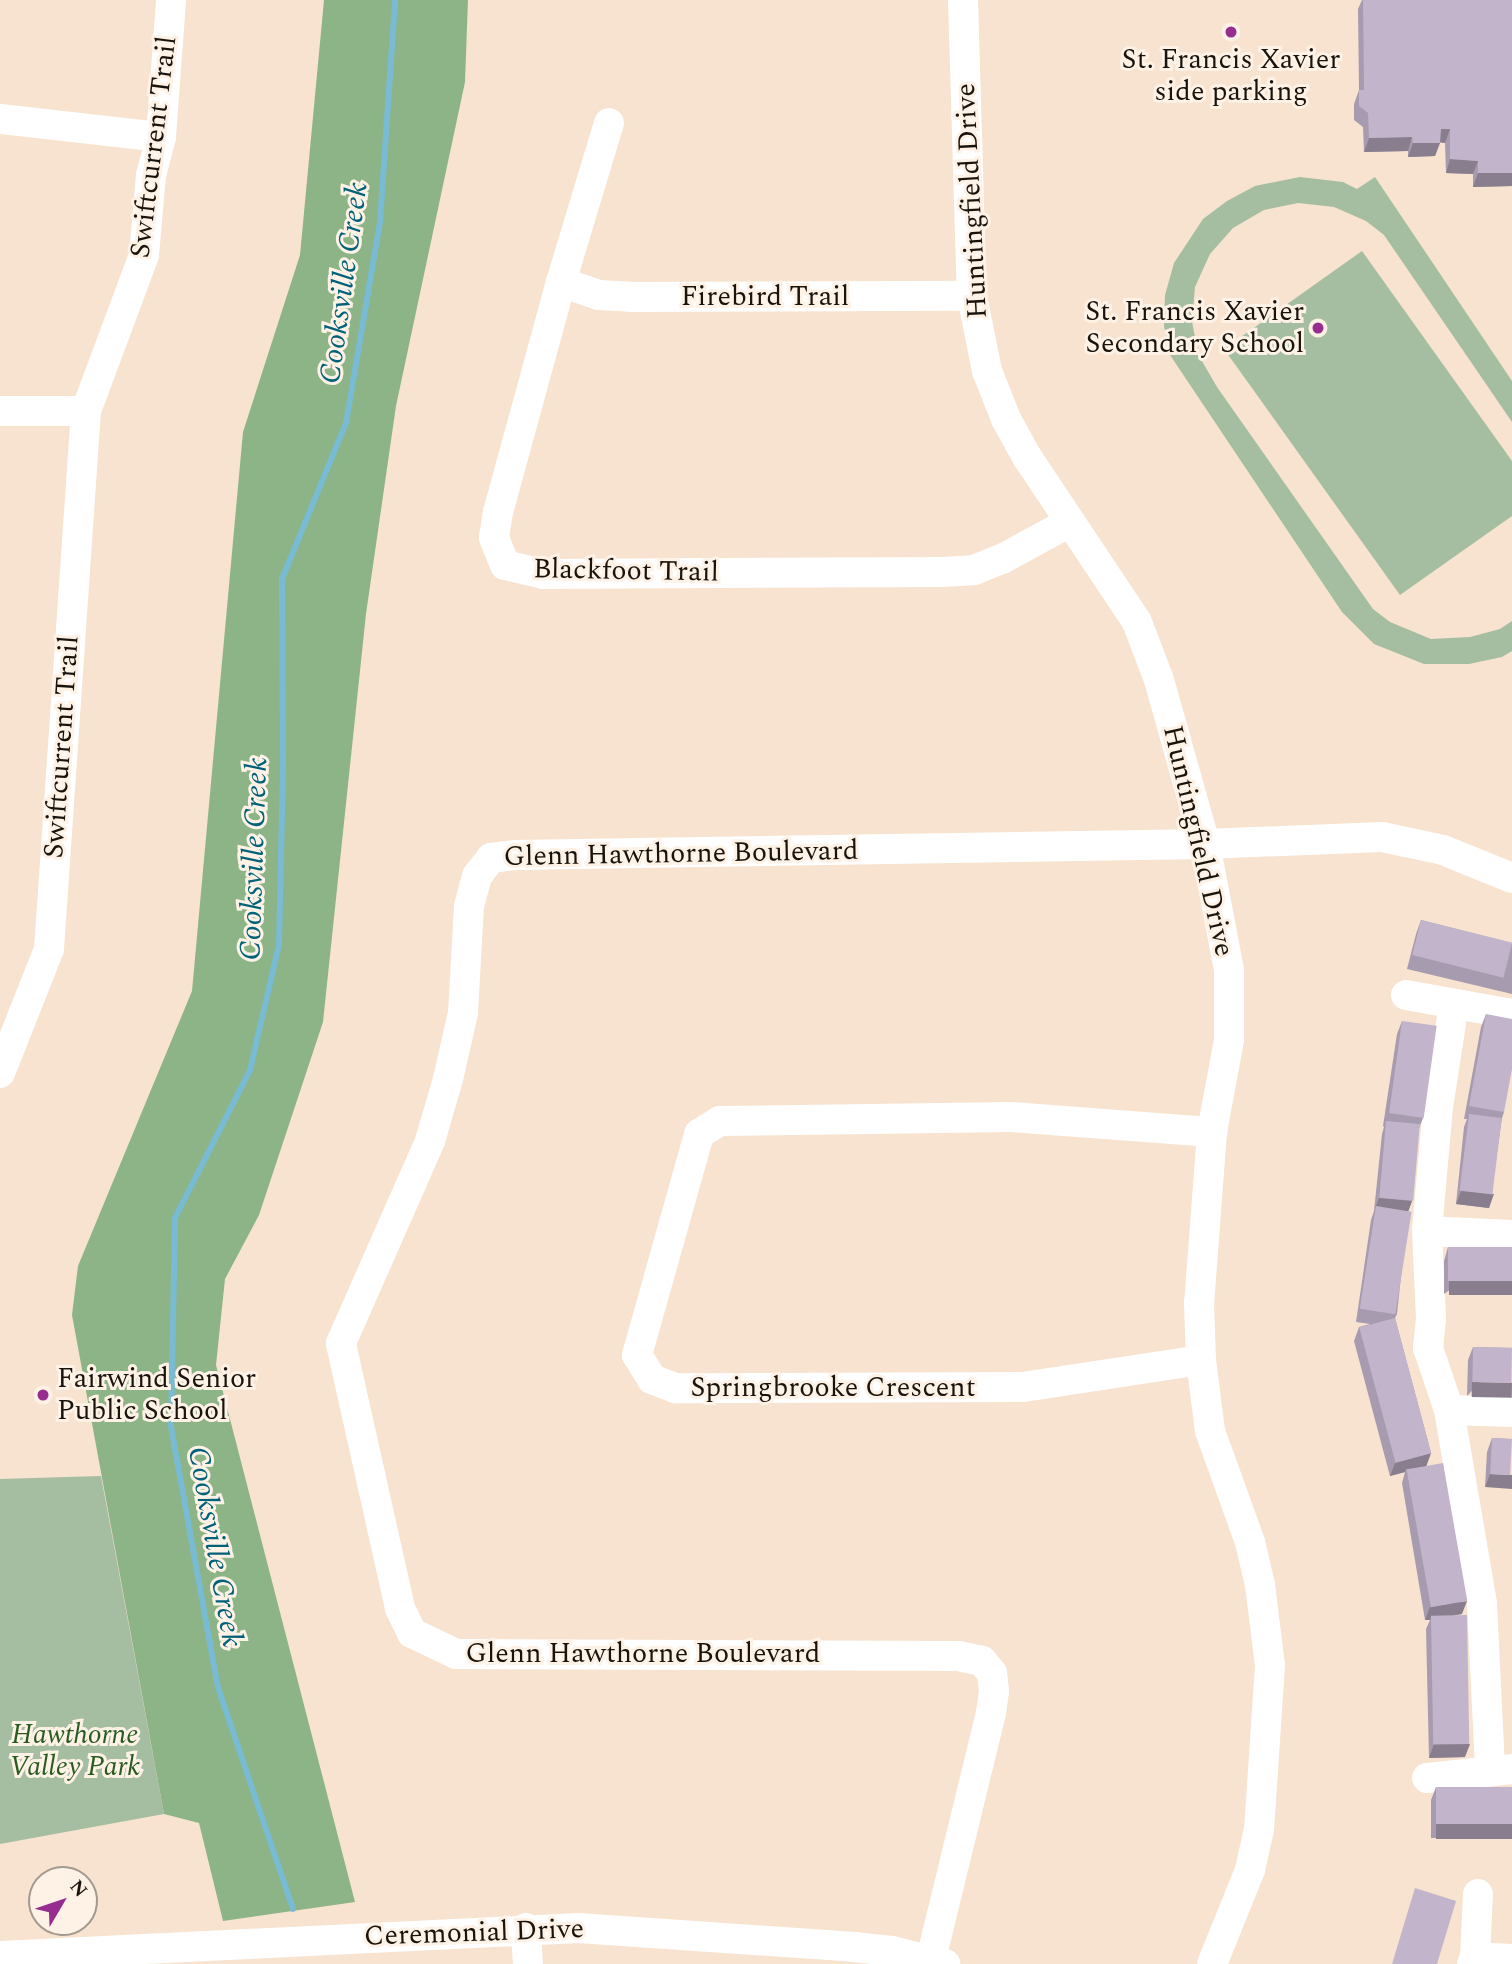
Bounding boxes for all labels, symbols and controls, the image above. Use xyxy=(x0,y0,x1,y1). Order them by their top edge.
marker: St. Francis Xavier side parking xyxy=(1223,24,1239,40)
street label: Swiftcurrent Trail xyxy=(124,34,184,260)
place label: St. Francis Xavier side parking xyxy=(1122,43,1340,109)
street label: Huntingfield Drive xyxy=(949,82,995,320)
water label: Cooksville Creek xyxy=(312,180,376,386)
street label: Firebird Trail xyxy=(681,280,849,314)
place label: St. Francis Xavier Secondary School xyxy=(1085,295,1304,361)
marker: St. Francis Xavier Secondary School xyxy=(1310,320,1326,336)
street label: Blackfoot Trail xyxy=(533,553,719,589)
street label: Swiftcurrent Trail xyxy=(37,635,87,859)
street label: Huntingfield Drive xyxy=(1155,722,1241,960)
water label: Cooksville Creek xyxy=(232,757,276,961)
street label: Glenn Hawthorne Boulevard xyxy=(503,834,859,874)
place label: Fairwind Senior Public School xyxy=(57,1362,256,1428)
street label: Springbrooke Crescent xyxy=(690,1371,976,1405)
marker: Fairwind Senior Public School xyxy=(35,1387,51,1403)
water label: Cooksville Creek xyxy=(180,1444,250,1650)
street label: Glenn Hawthorne Boulevard xyxy=(466,1637,820,1671)
park label: Hawthorne Valley Park xyxy=(10,1718,140,1784)
north arrow xyxy=(28,1866,98,1936)
text: N xyxy=(62,1874,94,1904)
street label: Ceremonial Drive xyxy=(363,1912,585,1954)

